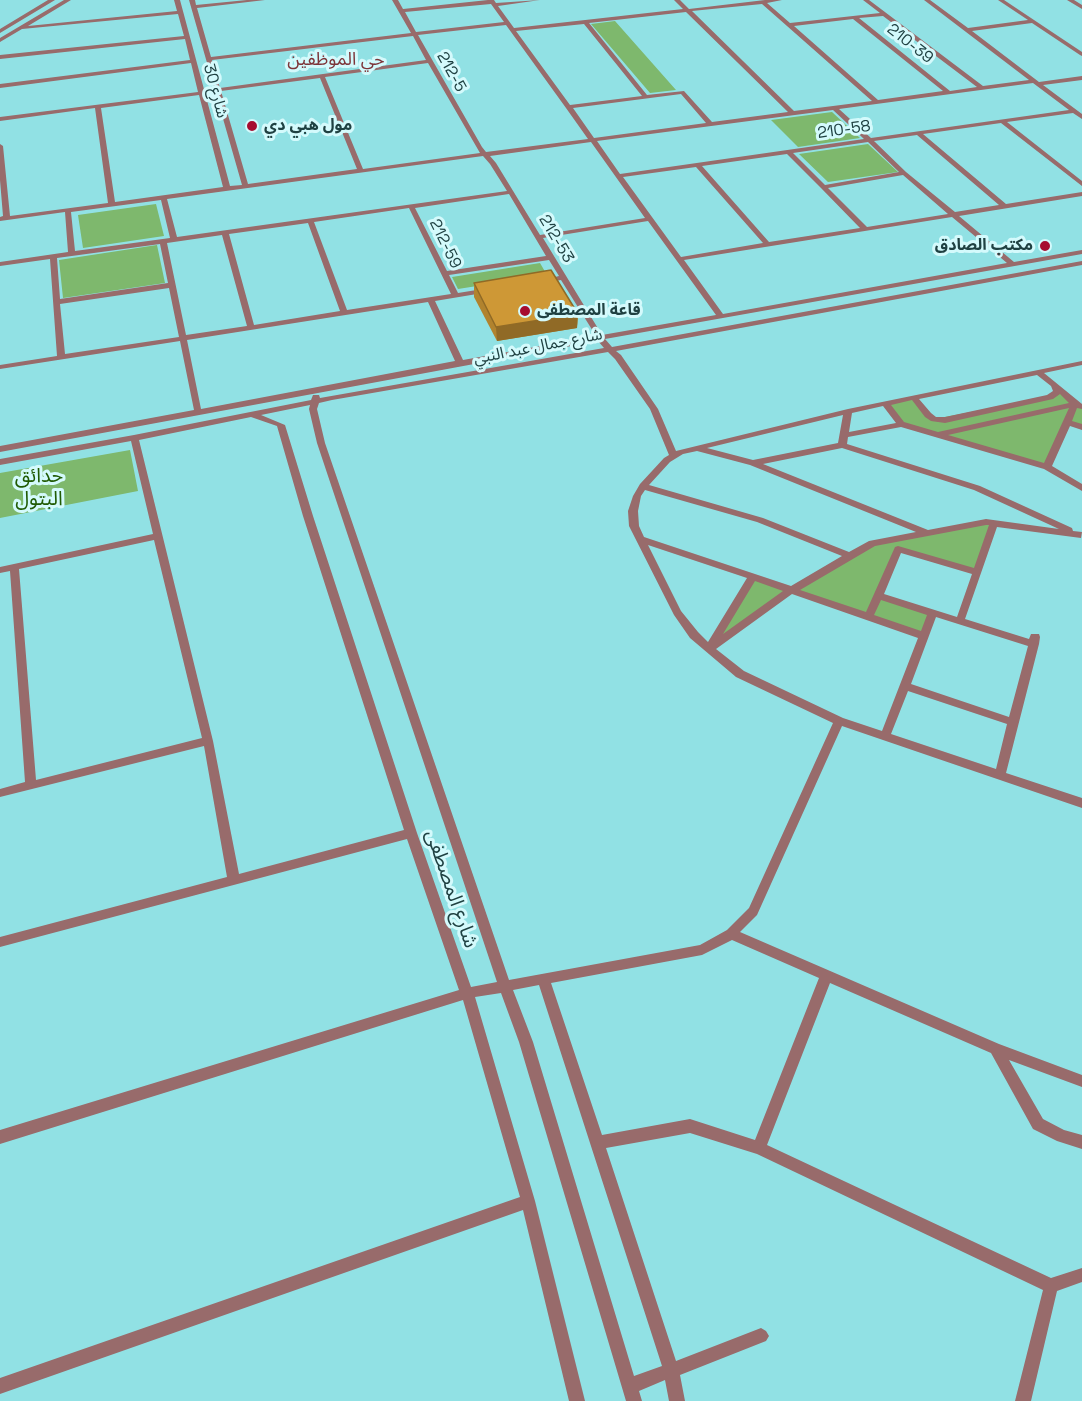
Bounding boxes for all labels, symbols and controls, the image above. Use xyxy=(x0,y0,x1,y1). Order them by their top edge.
street label: 210-39 xyxy=(883,20,937,68)
district label: حي الموظفين xyxy=(287,49,385,71)
street label: 212-5 xyxy=(432,49,470,95)
street label: شارع 30 xyxy=(199,62,231,120)
place label: مول هبي دي xyxy=(264,116,352,136)
street label: 210-58 xyxy=(816,117,872,143)
marker: مول هبي دي xyxy=(245,119,259,133)
street label: 212-53 xyxy=(534,212,578,266)
street label: 212-59 xyxy=(425,216,465,272)
place label: مكتب الصادق xyxy=(935,236,1033,256)
marker: مكتب الصادق xyxy=(1038,239,1052,253)
place label: قاعة المصطفى xyxy=(537,301,641,321)
marker: قاعة المصطفى xyxy=(518,304,532,318)
street label: شارع جمال عبد النبي xyxy=(472,325,604,369)
park label: حدائق البتول xyxy=(15,465,63,512)
street label: شارع المصطفى xyxy=(420,827,482,951)

